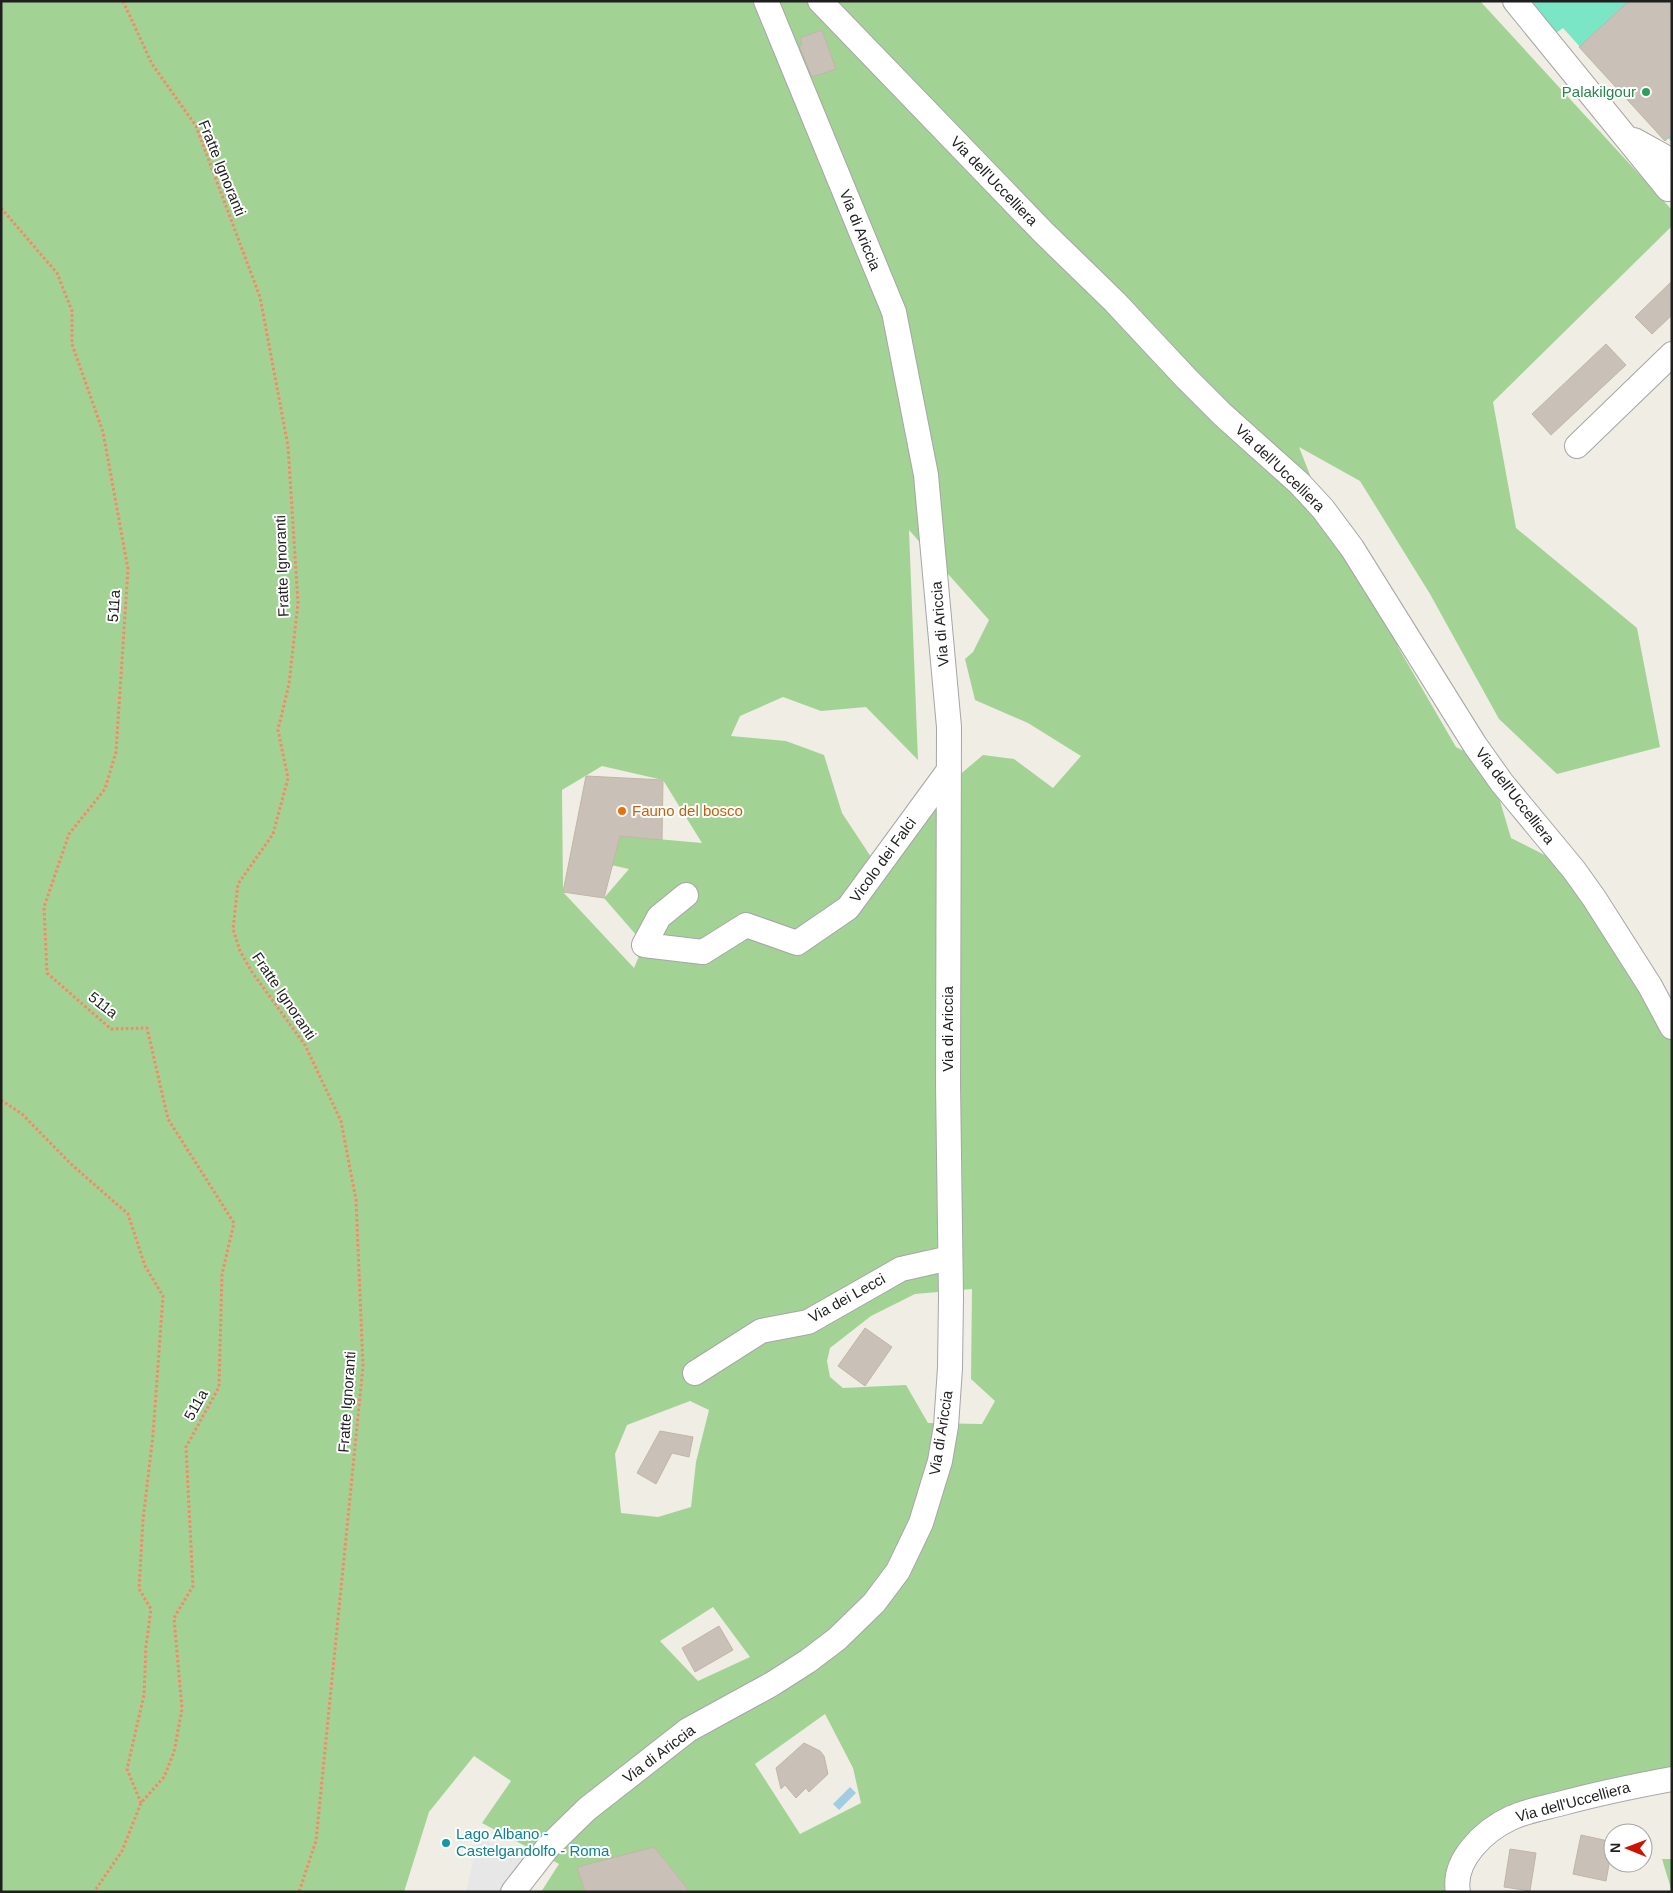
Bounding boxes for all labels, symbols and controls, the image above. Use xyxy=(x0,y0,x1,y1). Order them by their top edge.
place label: Palakilgour xyxy=(1562,83,1636,100)
marker: Palakilgour xyxy=(1640,86,1652,98)
street label: Fratte Ignoranti xyxy=(196,117,249,218)
street label: Via dell'Uccelliera xyxy=(947,132,1042,229)
street label: Via di Ariccia xyxy=(837,187,885,273)
street label: Via dell'Uccelliera xyxy=(1232,421,1329,515)
street label: Fratte Ignoranti xyxy=(271,515,292,617)
street label: Via di Ariccia xyxy=(927,580,952,667)
street label: 511a xyxy=(104,589,123,623)
street label: Via dell'Uccelliera xyxy=(1472,744,1559,848)
place label: Fauno del bosco xyxy=(632,802,743,819)
marker: Fauno del bosco xyxy=(616,805,628,817)
street label: Vicolo dei Falci xyxy=(846,814,919,905)
street label: Fratte Ignoranti xyxy=(249,949,320,1043)
street label: Via di Ariccia xyxy=(939,986,956,1072)
street label: 511a xyxy=(85,988,122,1022)
street label: Via dei Lecci xyxy=(806,1270,888,1326)
street label: Fratte Ignoranti xyxy=(334,1351,359,1453)
street label: 511a xyxy=(180,1386,211,1423)
street label: Via di Ariccia xyxy=(925,1389,956,1477)
street label: Via di Ariccia xyxy=(619,1721,699,1786)
street label: Via dell'Uccelliera xyxy=(1514,1778,1633,1825)
north arrow xyxy=(1603,1823,1653,1873)
place label: Lago Albano - Castelgandolfo - Roma xyxy=(456,1825,610,1859)
marker: Lago Albano - Castelgandolfo - Roma xyxy=(440,1837,452,1849)
text: N xyxy=(1607,1843,1623,1853)

